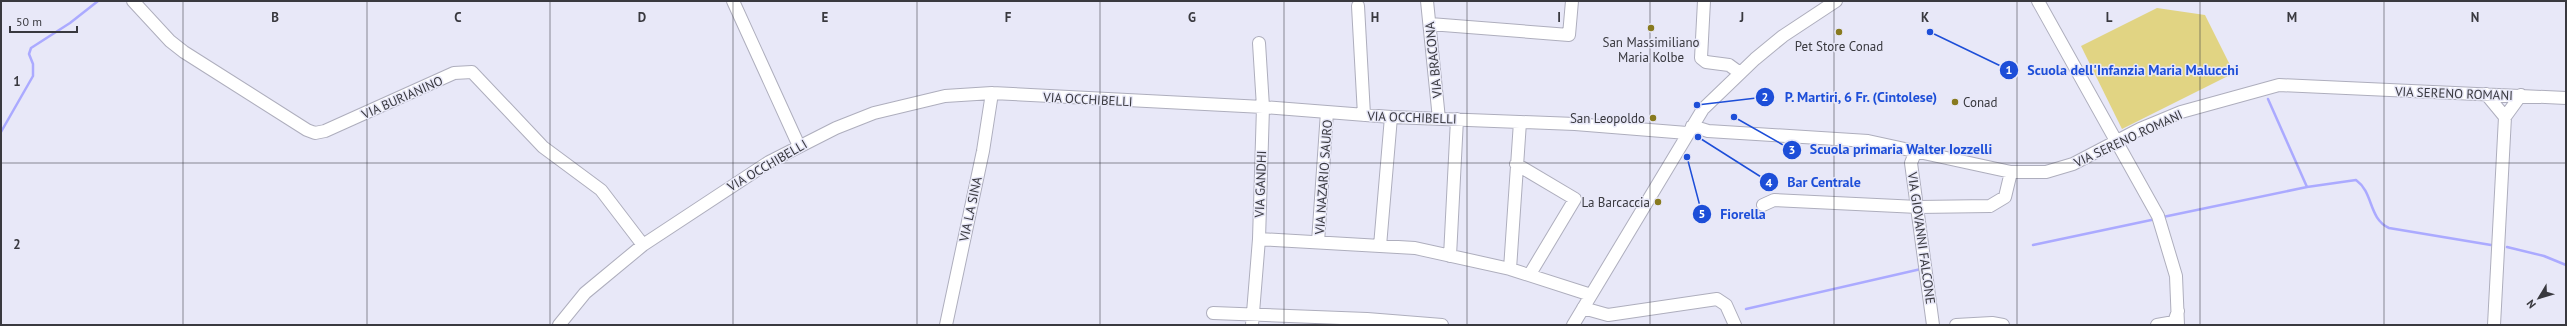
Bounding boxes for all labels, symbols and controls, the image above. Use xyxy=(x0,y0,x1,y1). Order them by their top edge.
scale bar xyxy=(10,8,77,34)
text: B xyxy=(271,9,279,26)
text: C xyxy=(454,9,462,26)
text: D xyxy=(638,9,646,26)
text: E xyxy=(822,9,829,26)
text: F xyxy=(1005,9,1012,26)
text: G xyxy=(1188,9,1196,26)
text: H xyxy=(1371,9,1379,26)
text: I xyxy=(1557,9,1561,26)
text: J xyxy=(1739,9,1744,26)
text: K xyxy=(1921,9,1929,26)
text: L xyxy=(2106,9,2113,26)
text: M xyxy=(2287,9,2297,26)
text: N xyxy=(2471,9,2479,26)
text: 50 m xyxy=(16,14,42,29)
street label: VIA BRACONA xyxy=(1421,21,1446,100)
marker: San Massimiliano Maria Kolbe xyxy=(1646,23,1656,33)
marker: Pet Store Conad xyxy=(1834,27,1844,37)
place label: San Massimiliano Maria Kolbe xyxy=(1603,34,1699,66)
place label: Pet Store Conad xyxy=(1795,38,1883,55)
callout: Scuola dell'Infanzia Maria Malucchi xyxy=(1999,57,2247,83)
text: Scuola dell'Infanzia Maria Malucchi xyxy=(2027,61,2239,79)
text: 1 xyxy=(2006,62,2012,77)
street label: VIA BURIANINO xyxy=(358,72,446,123)
text: 1 xyxy=(13,73,21,90)
street label: VIA SERENO ROMANI xyxy=(2394,83,2513,104)
callout: P. Martiri, 6 Fr. (Cintolese) xyxy=(1755,84,1946,110)
text: P. Martiri, 6 Fr. (Cintolese) xyxy=(1785,88,1937,106)
street label: VIA OCCHIBELLI xyxy=(1042,89,1133,110)
text: 2 xyxy=(1762,89,1768,104)
place label: Conad xyxy=(1963,94,1998,111)
marker: Conad xyxy=(1950,97,1960,107)
street label: VIA SERENO ROMANI xyxy=(2070,106,2185,171)
street label: VIA OCCHIBELLI xyxy=(1366,107,1457,128)
place label: San Leopoldo xyxy=(1570,110,1645,127)
marker: San Leopoldo xyxy=(1648,113,1658,123)
street label: VIA NAZARIO SAURO xyxy=(1311,119,1336,236)
street label: VIA OCCHIBELLI xyxy=(723,136,810,196)
callout: Scuola primaria Walter Iozzelli xyxy=(1782,137,2000,163)
text: Scuola primaria Walter Iozzelli xyxy=(1810,140,1992,158)
text: 3 xyxy=(1789,142,1795,157)
street label: VIA GANDHI xyxy=(1251,150,1270,219)
callout: Bar Centrale xyxy=(1759,169,1869,195)
street label: VIA GIOVANNI FALCONE xyxy=(1904,170,1939,305)
text: Bar Centrale xyxy=(1787,173,1861,191)
street label: VIA LA SINA xyxy=(955,175,986,244)
text: 4 xyxy=(1766,175,1773,190)
place label: La Barcaccia xyxy=(1581,194,1650,211)
marker: La Barcaccia xyxy=(1653,197,1663,207)
callout: Fiorella xyxy=(1692,201,1774,227)
text: Fiorella xyxy=(1720,205,1766,223)
text: 5 xyxy=(1699,206,1705,221)
text: 2 xyxy=(13,236,21,253)
north arrow xyxy=(2519,278,2559,318)
text: N xyxy=(2523,297,2539,311)

